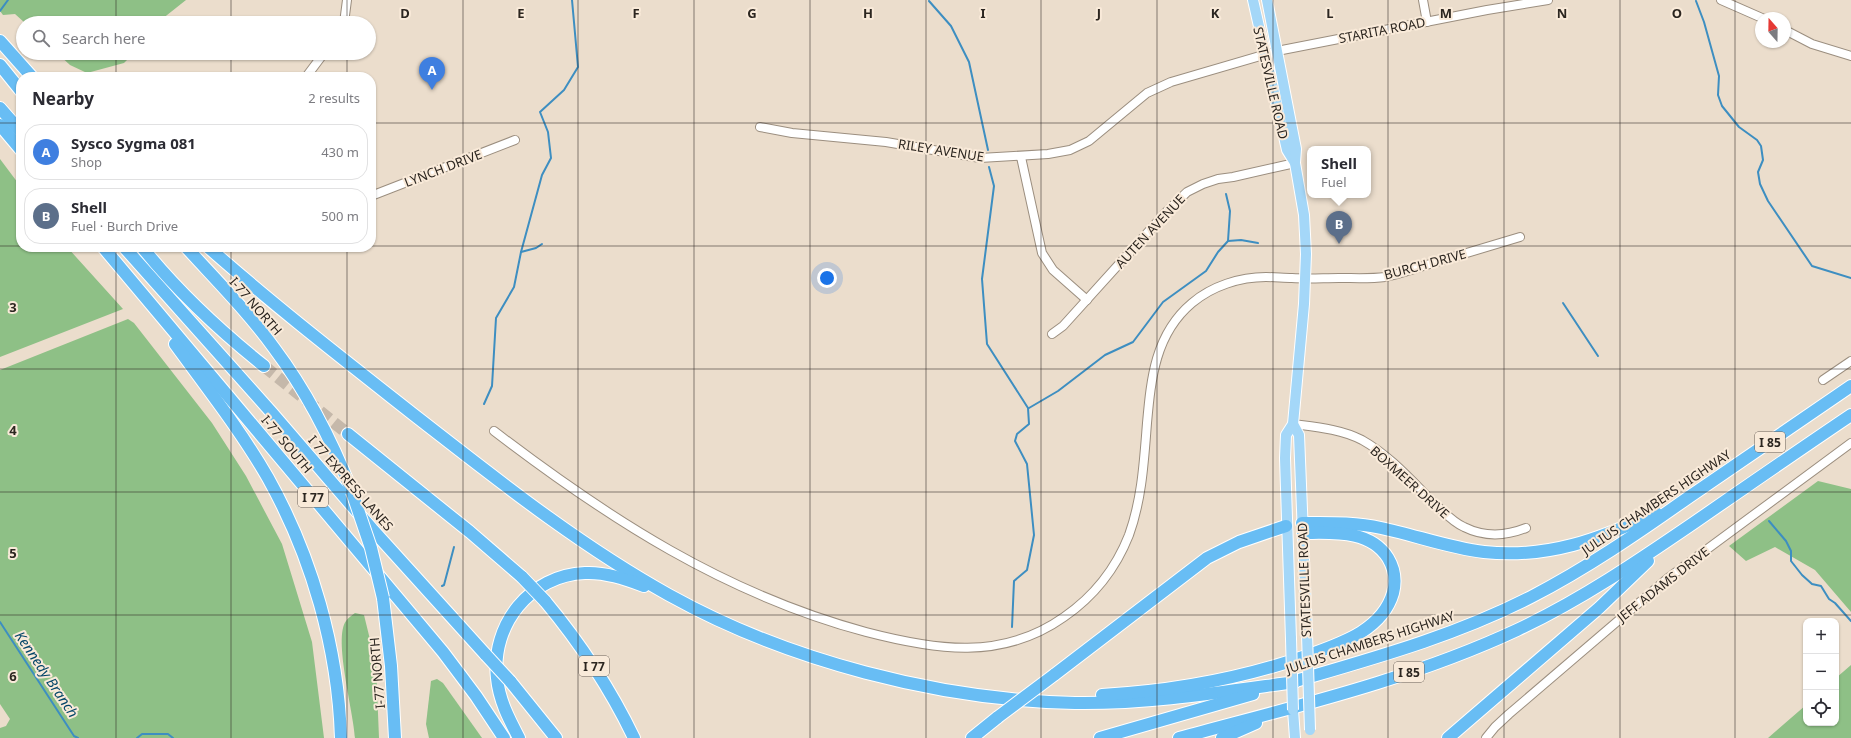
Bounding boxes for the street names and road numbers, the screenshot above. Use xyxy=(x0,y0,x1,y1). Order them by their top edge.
street label: STARITA ROAD xyxy=(1337,13,1427,47)
street label: STATESVILLE ROAD xyxy=(1249,25,1293,141)
street label: RILEY AVENUE xyxy=(897,134,985,166)
street label: LYNCH DRIVE xyxy=(402,145,484,191)
street label: AUTEN AVENUE xyxy=(1111,190,1189,272)
street label: BURCH DRIVE xyxy=(1382,244,1468,284)
street label: I-77 NORTH xyxy=(226,273,286,339)
street label: I-77 SOUTH xyxy=(257,411,317,477)
street label: I 77 EXPRESS LANES xyxy=(305,432,397,534)
road number: I 85 xyxy=(1755,432,1785,452)
street label: BOXMEER DRIVE xyxy=(1367,442,1453,522)
street label: JULIUS CHAMBERS HIGHWAY xyxy=(1576,445,1735,560)
road number: I 77 xyxy=(298,487,328,507)
street label: STATESVILLE ROAD xyxy=(1293,522,1315,638)
street label: JEFF ADAMS DRIVE xyxy=(1611,542,1713,627)
street label: JULIUS CHAMBERS HIGHWAY xyxy=(1282,606,1457,678)
street label: I-77 NORTH xyxy=(365,636,389,710)
road number: I 77 xyxy=(579,656,609,676)
road number: I 85 xyxy=(1394,662,1424,682)

